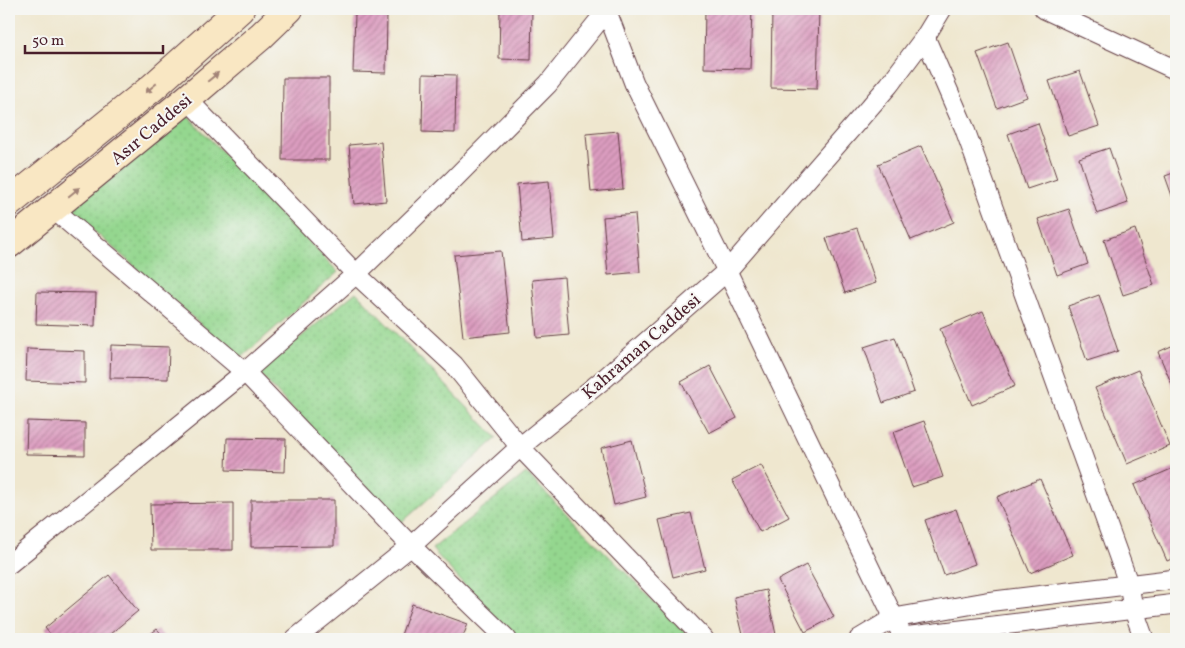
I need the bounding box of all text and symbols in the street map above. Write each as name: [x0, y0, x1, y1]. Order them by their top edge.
scale bar: [25, 22, 162, 54]
text: 50 m: [32, 31, 64, 52]
one-way arrow: [207, 72, 219, 83]
one-way arrow: [145, 83, 158, 94]
street label: Asır Caddesi: [106, 89, 198, 172]
one-way arrow: [68, 186, 80, 198]
street label: Kahraman Caddesi: [577, 288, 707, 406]

